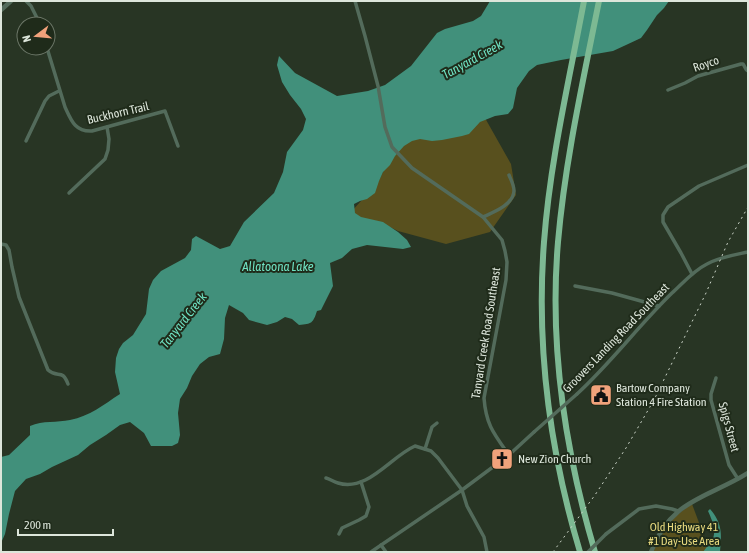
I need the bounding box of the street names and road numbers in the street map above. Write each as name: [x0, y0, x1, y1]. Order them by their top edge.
street label: Royco: [691, 53, 721, 75]
street label: Buckhorn Trail: [86, 99, 151, 127]
street label: Tanyard Creek Road Southeast: [469, 266, 503, 400]
street label: Groovers Landing Road Southeast: [560, 280, 672, 396]
street label: Spigs Street: [716, 401, 742, 454]

